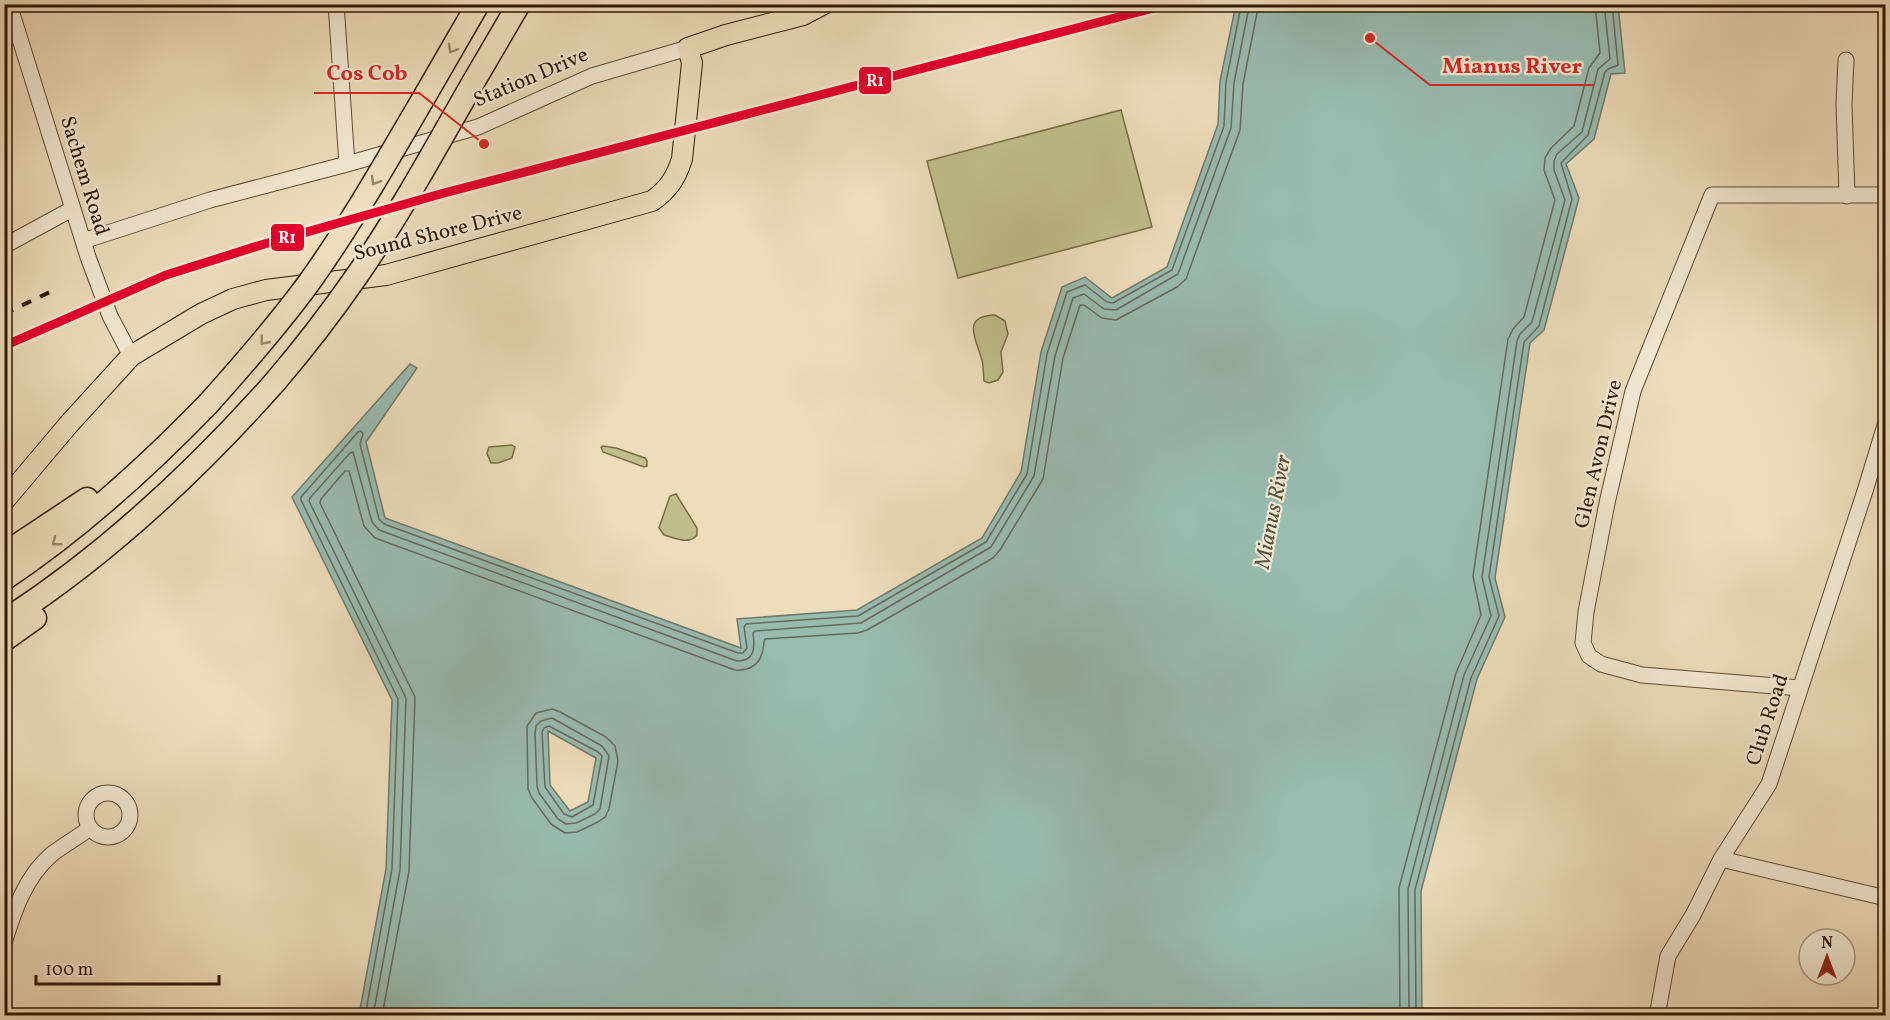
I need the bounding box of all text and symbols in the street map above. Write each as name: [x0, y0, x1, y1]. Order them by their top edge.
street label: Station Drive: [469, 41, 593, 115]
one-way arrow: [448, 43, 459, 53]
callout: Mianus River: [1430, 45, 1594, 85]
text: Mianus River: [1442, 52, 1583, 83]
callout: Cos Cob: [314, 53, 419, 93]
text: Cos Cob: [326, 59, 408, 90]
line badge: R1: [858, 66, 892, 95]
text: R1: [866, 71, 884, 93]
street label: Sachem Road: [52, 113, 116, 239]
one-way arrow: [371, 175, 383, 185]
street label: Sound Shore Drive: [351, 199, 525, 269]
line badge: R1: [270, 223, 305, 252]
text: R1: [278, 228, 296, 250]
one-way arrow: [260, 334, 271, 345]
street label: Glen Avon Drive: [1568, 377, 1630, 531]
water label: Mianus River: [1248, 452, 1300, 573]
one-way arrow: [52, 534, 63, 545]
street label: Club Road: [1740, 670, 1796, 770]
north arrow: [1797, 927, 1857, 987]
text: N: [1821, 933, 1833, 955]
scale bar: [36, 948, 219, 986]
text: 100 m: [45, 958, 94, 983]

